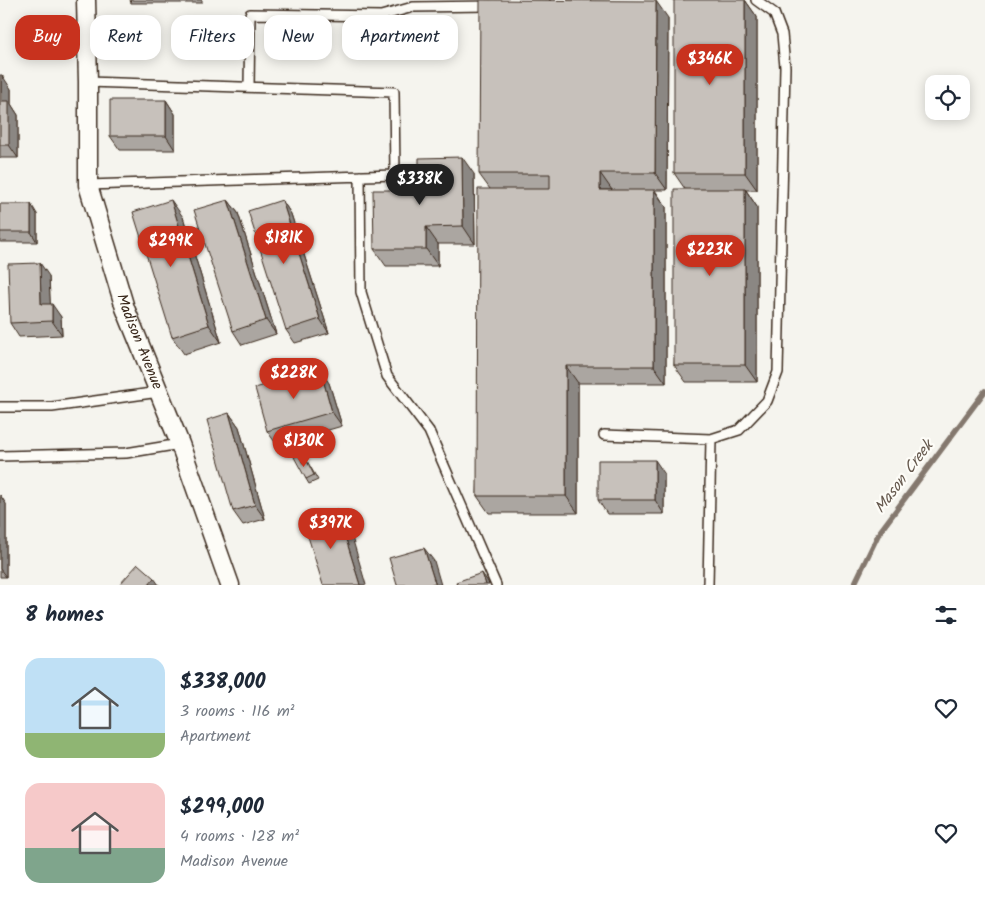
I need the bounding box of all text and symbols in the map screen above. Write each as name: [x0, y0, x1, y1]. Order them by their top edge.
chip: Buy: [15, 15, 80, 60]
chip: Rent: [90, 15, 161, 60]
chip: Filters: [171, 15, 254, 60]
chip: New: [264, 15, 332, 60]
chip: Apartment: [342, 15, 458, 60]
pin: $346K: [675, 44, 745, 86]
text: $346K: [687, 47, 733, 72]
map controls: [925, 75, 970, 120]
button: locate: [925, 75, 970, 120]
pin: $338K: [385, 164, 455, 206]
text: $338K: [397, 167, 443, 192]
pin: $181K: [249, 222, 319, 265]
pin: $299K: [136, 226, 206, 268]
text: $181K: [265, 226, 303, 251]
text: $299K: [149, 229, 193, 254]
pin: $223K: [675, 234, 745, 277]
text: $223K: [687, 238, 733, 263]
street label: Madison Avenue: [109, 291, 169, 394]
pin: $228K: [259, 358, 329, 400]
text: $228K: [270, 361, 318, 386]
pin: $130K: [269, 426, 339, 468]
text: $130K: [284, 429, 324, 454]
water label: Mason Creek: [868, 433, 941, 519]
pin: $397K: [296, 508, 366, 550]
text: $397K: [309, 511, 353, 536]
text: 8 homes: [25, 599, 104, 632]
icon: filters: [932, 601, 960, 629]
text: $338,000: [180, 666, 266, 699]
icon: home: [65, 678, 125, 738]
icon: heart: [932, 694, 960, 722]
text: 3 rooms · 116 m²: [180, 699, 295, 724]
text: Apartment: [180, 724, 251, 749]
text: $299,000: [180, 791, 264, 824]
icon: home: [65, 803, 125, 863]
icon: heart: [932, 819, 960, 847]
text: 4 rooms · 128 m²: [180, 824, 299, 849]
text: Madison Avenue: [180, 849, 288, 874]

